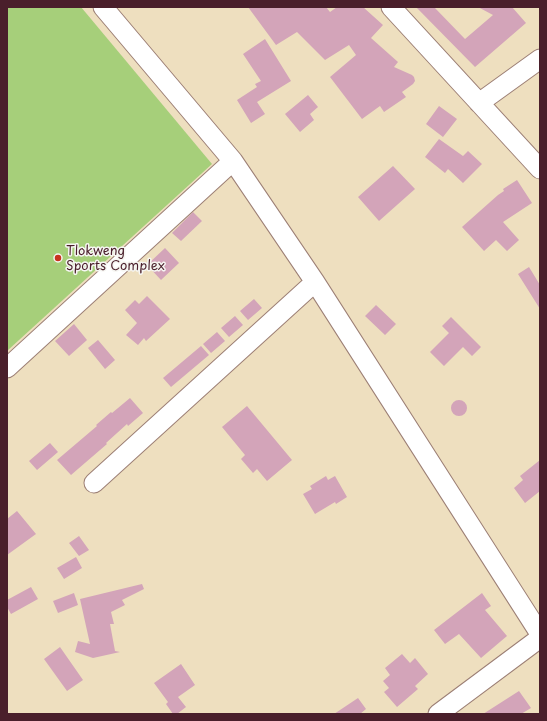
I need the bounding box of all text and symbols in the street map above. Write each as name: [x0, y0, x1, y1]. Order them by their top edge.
place label: Tlokweng Sports Complex: [66, 243, 165, 274]
marker: Tlokweng Sports Complex: [53, 253, 63, 263]

